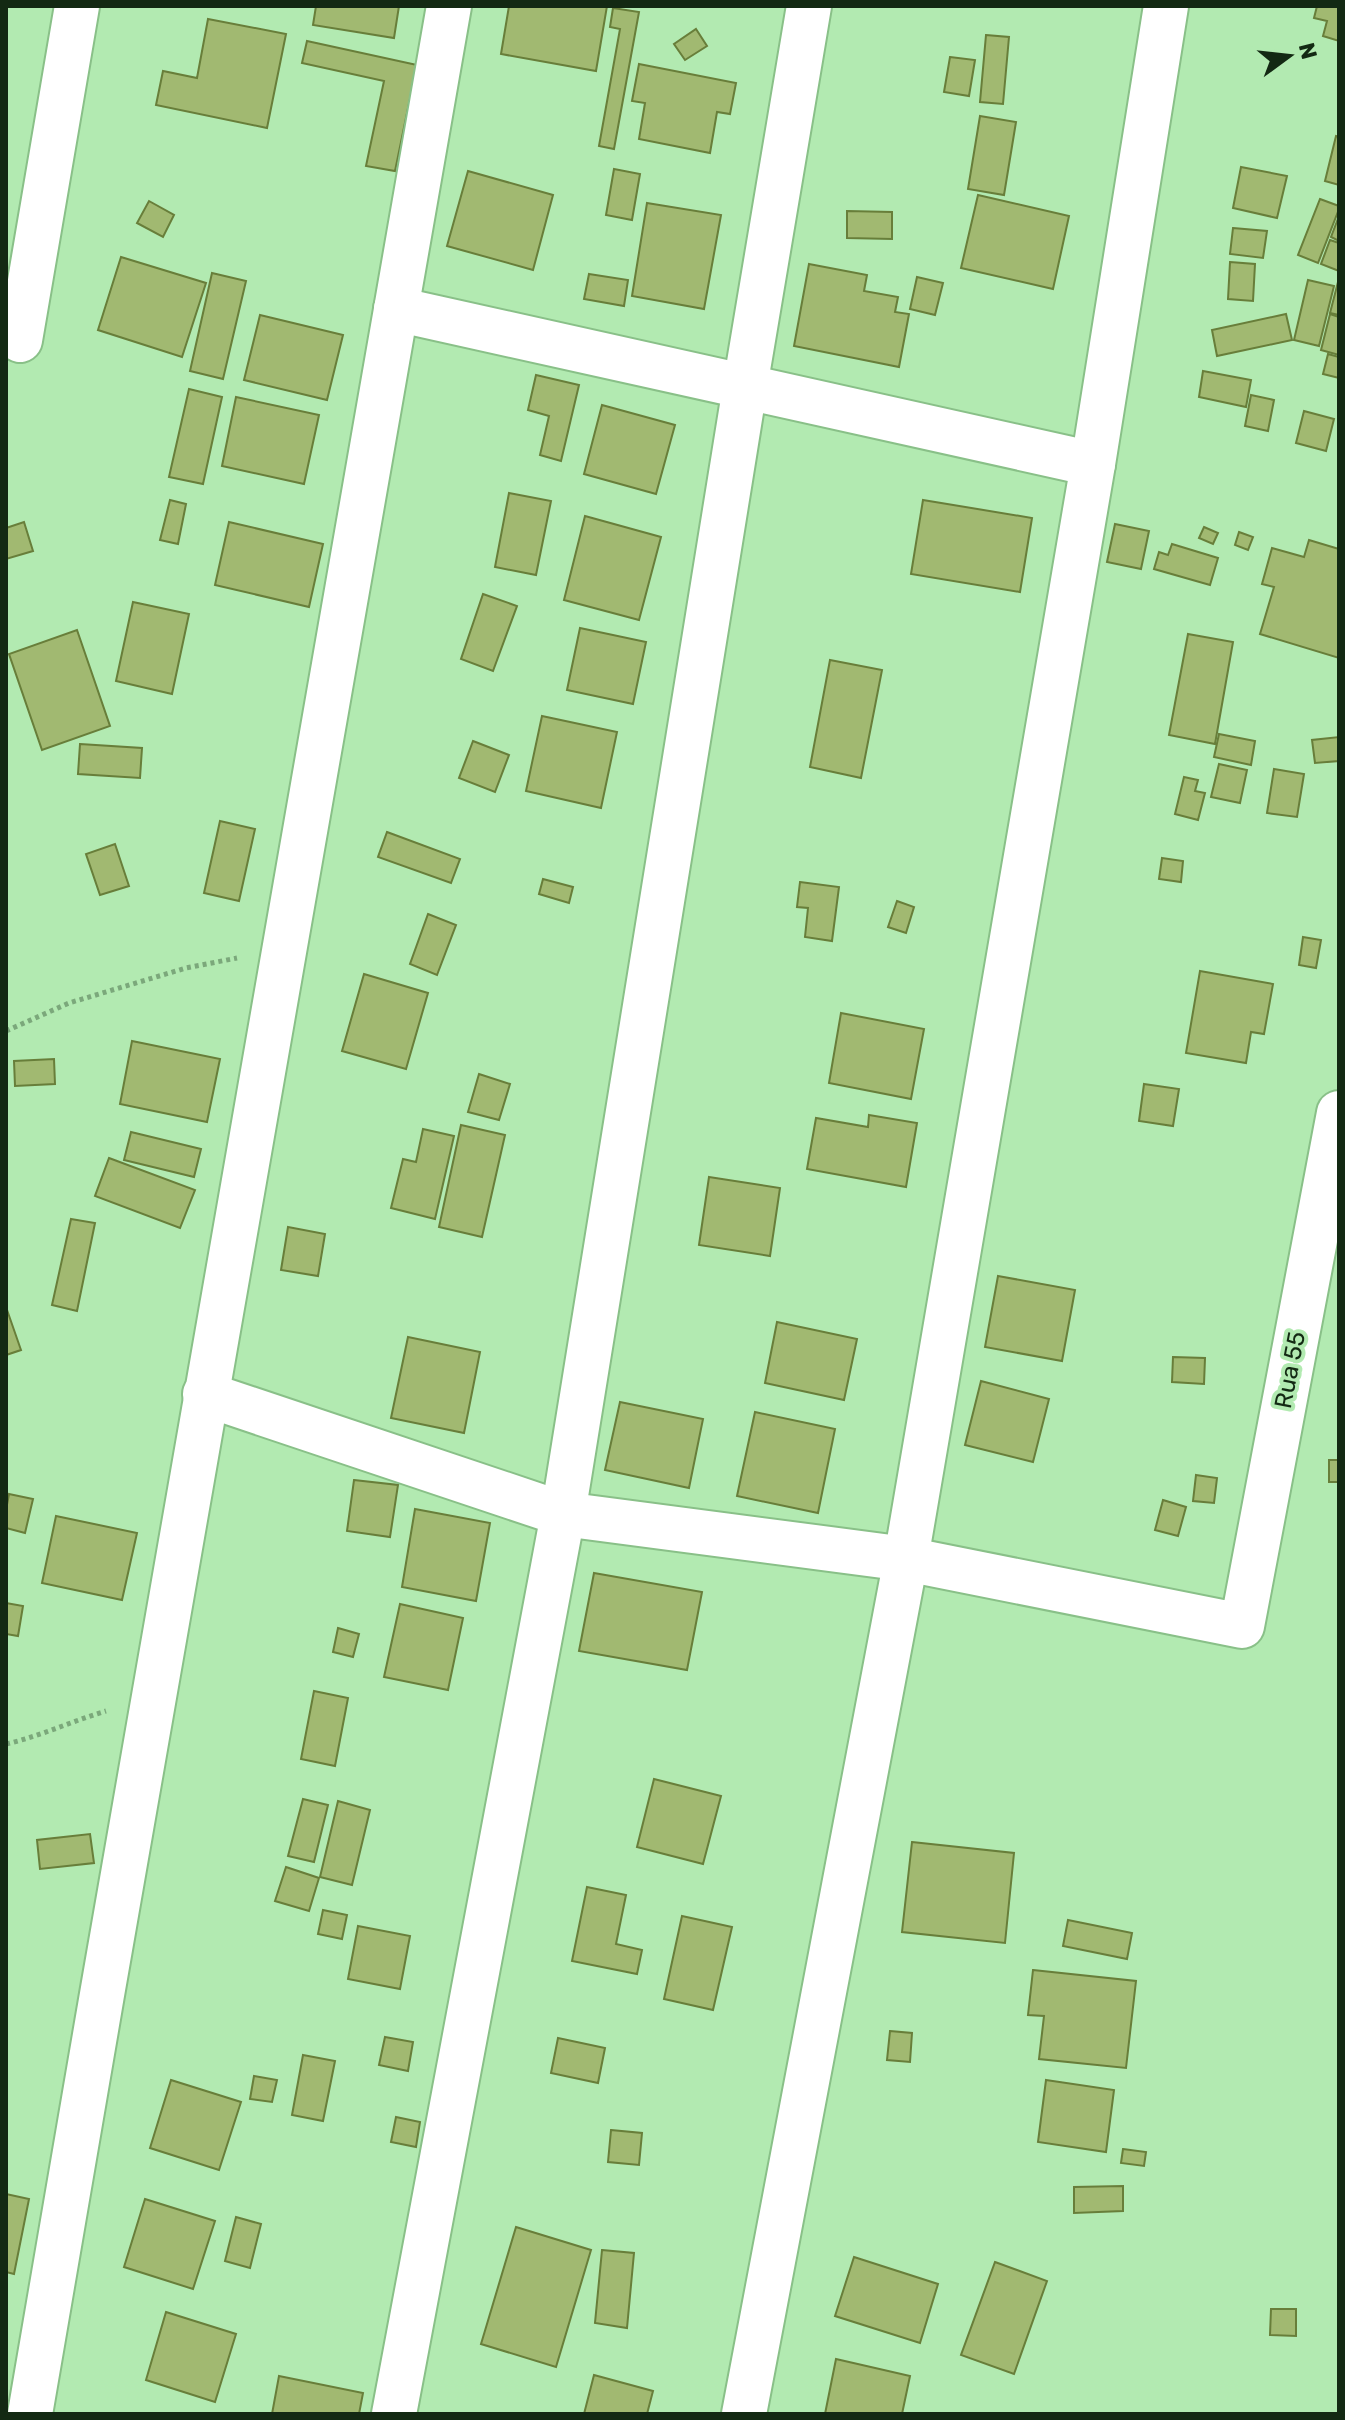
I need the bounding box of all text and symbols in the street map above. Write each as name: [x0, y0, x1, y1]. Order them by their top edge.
north arrow: [1249, 16, 1329, 96]
text: N: [1293, 40, 1323, 62]
street label: Rua 55: [1269, 1329, 1311, 1411]

